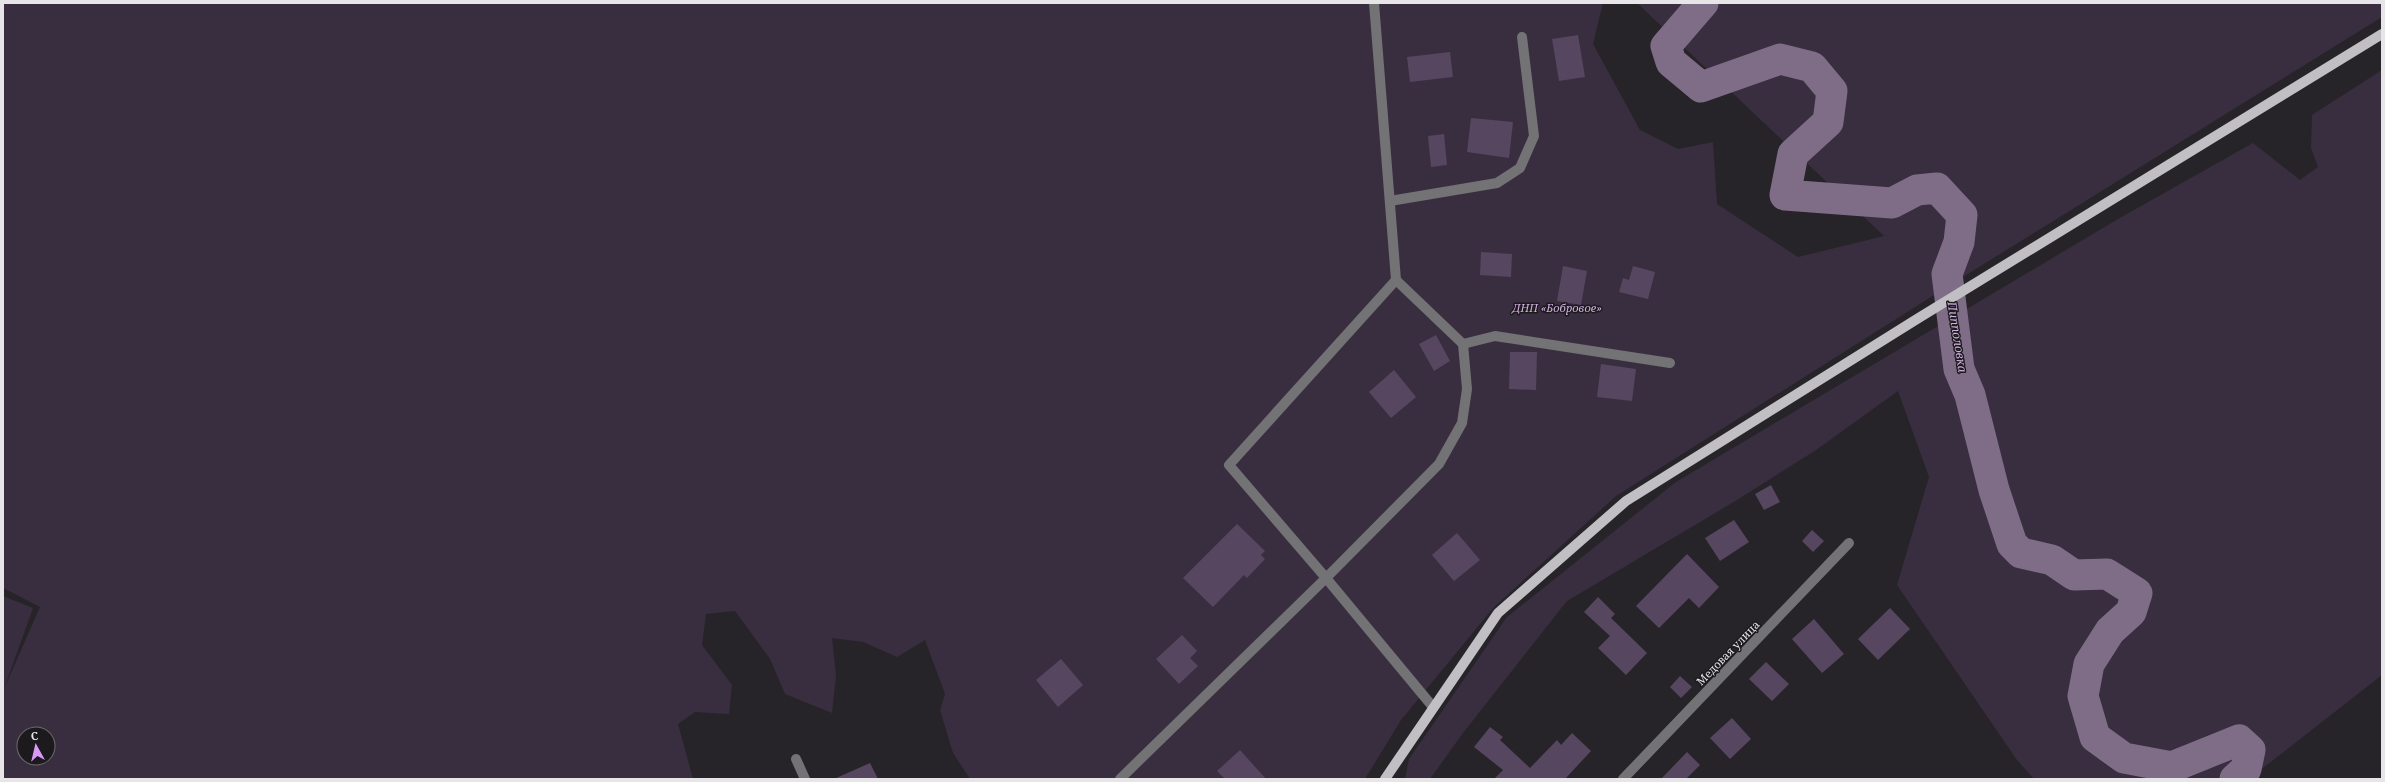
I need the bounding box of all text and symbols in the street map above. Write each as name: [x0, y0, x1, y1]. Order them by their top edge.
water label: Пипполовка: [1943, 299, 1972, 374]
park label: ДНП «Бобровое»: [1511, 300, 1602, 315]
street label: Медовая улица: [1693, 617, 1763, 688]
north arrow: [16, 726, 56, 766]
text: С: [30, 728, 39, 744]

